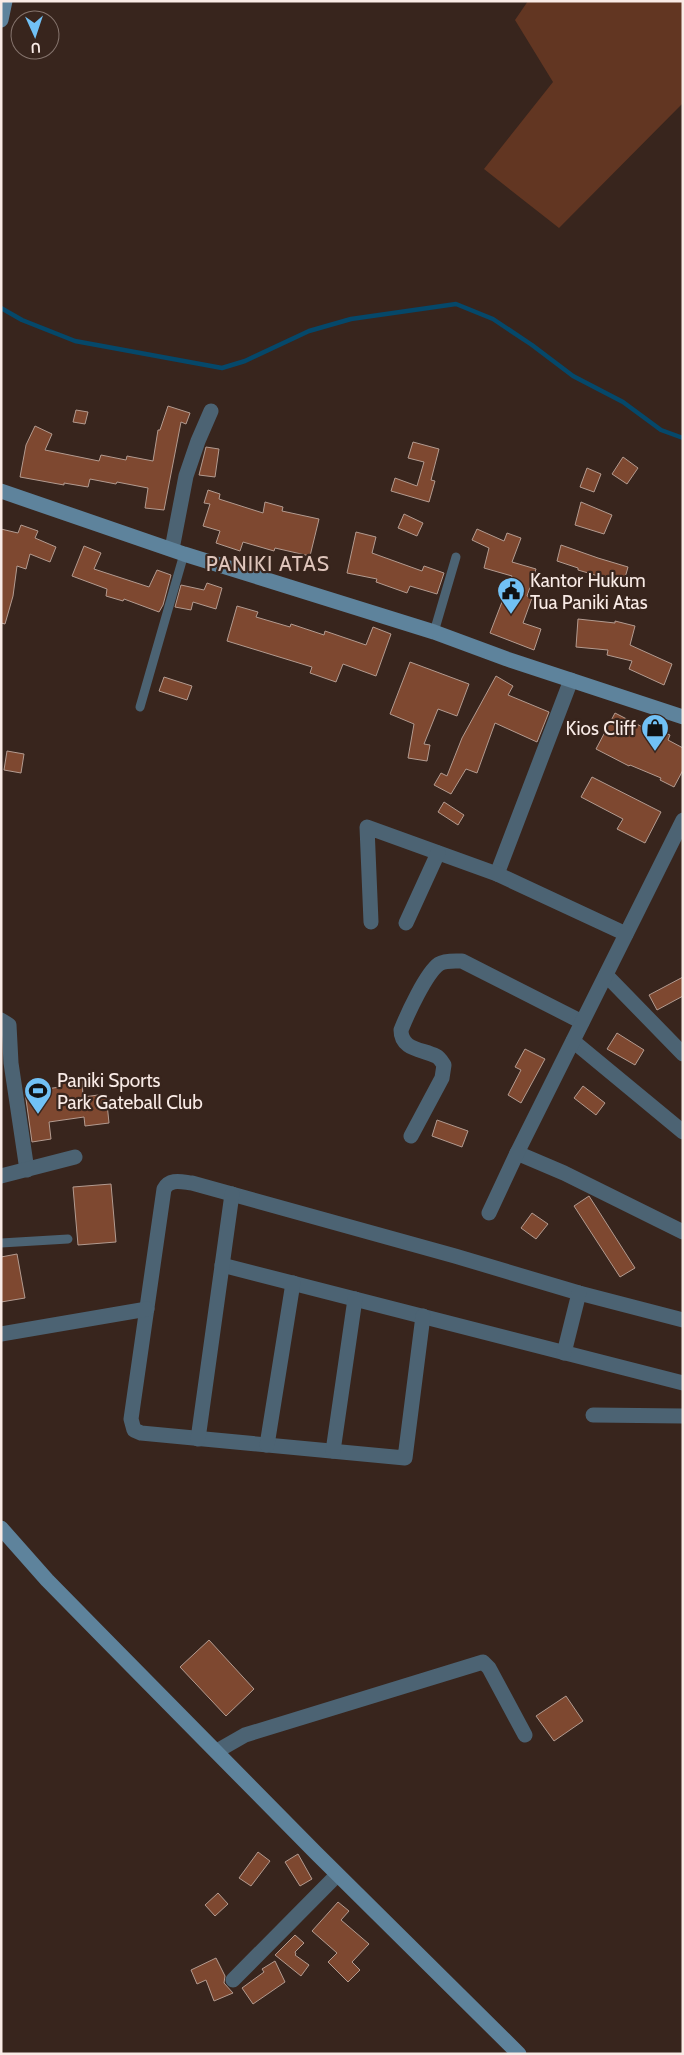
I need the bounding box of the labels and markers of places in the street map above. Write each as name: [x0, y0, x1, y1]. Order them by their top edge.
place label: Kantor Hukum Tua Paniki Atas: [530, 569, 648, 614]
public building icon: Kantor Hukum Tua Paniki Atas: [496, 576, 526, 615]
shop icon: Kios Cliff: [640, 713, 670, 752]
place label: Kios Cliff: [565, 717, 637, 740]
place label: Paniki Sports Park Gateball Club: [57, 1069, 203, 1114]
sports icon: Paniki Sports Park Gateball Club: [23, 1076, 53, 1115]

